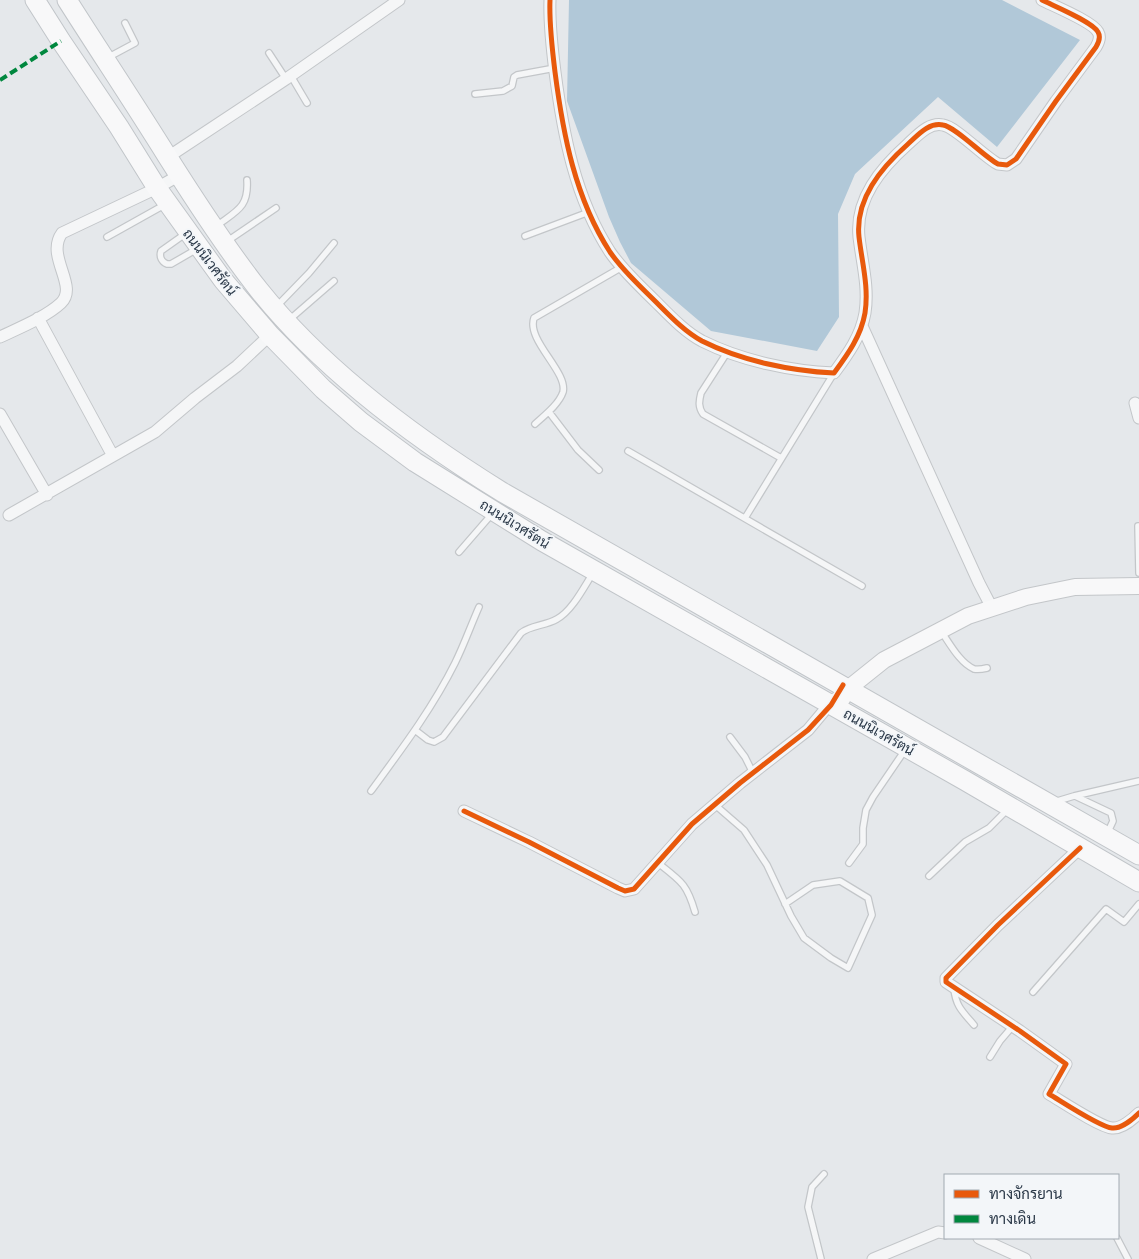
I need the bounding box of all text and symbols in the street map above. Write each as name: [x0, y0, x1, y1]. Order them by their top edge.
street label: ถนนนิเวศรัตน์: [180, 225, 241, 298]
street label: ถนนนิเวศรัตน์: [477, 495, 553, 552]
street label: ถนนนิเวศรัตน์: [841, 704, 918, 759]
legend: [944, 1174, 1119, 1239]
text: ทางจักรยาน: [989, 1185, 1063, 1203]
text: ทางเดิน: [989, 1210, 1036, 1228]

